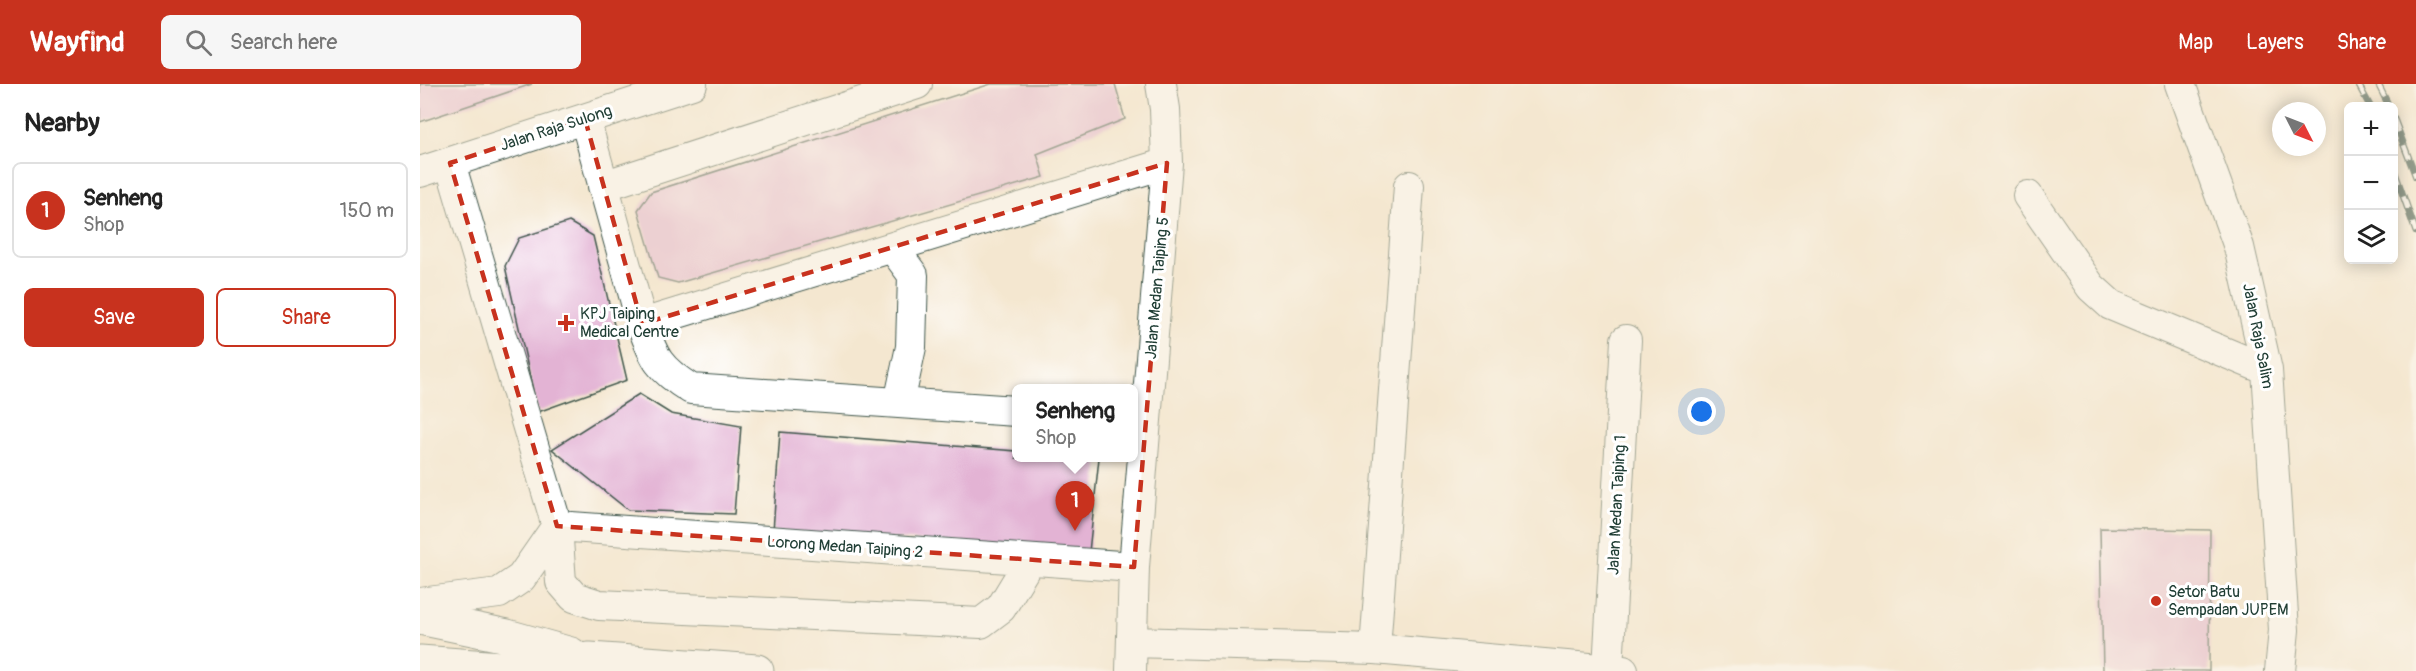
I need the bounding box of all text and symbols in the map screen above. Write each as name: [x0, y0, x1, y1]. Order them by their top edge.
search box: [161, 15, 581, 69]
text: Wayfind: [30, 25, 125, 60]
icon: search: [182, 26, 215, 59]
text: Search here: [230, 28, 337, 56]
text: Map: [2178, 29, 2213, 56]
text: Layers: [2246, 29, 2304, 56]
text: Share: [2337, 29, 2386, 56]
street label: Jalan Raja Sulong: [498, 101, 614, 155]
north arrow: [2272, 102, 2326, 156]
map controls: [2344, 102, 2398, 264]
button: +: [2344, 102, 2398, 156]
text: Nearby: [24, 107, 100, 139]
button: −: [2344, 156, 2398, 210]
text: Senheng: [83, 184, 163, 212]
text: 1: [42, 198, 49, 223]
text: 150 m: [340, 198, 394, 223]
button: layers: [2344, 210, 2398, 264]
text: Shop: [83, 212, 124, 237]
street label: Jalan Medan Taiping 5: [1141, 216, 1173, 360]
street label: Jalan Raja Salim: [2238, 282, 2278, 390]
button: Save: [24, 288, 204, 347]
button: Share: [216, 288, 396, 347]
place label: KPJ Taiping Medical Centre: [580, 304, 679, 342]
marker: KPJ Taiping Medical Centre: [557, 314, 575, 332]
popup: [1012, 384, 1138, 462]
text: Senheng: [1035, 397, 1115, 425]
your location: [1687, 397, 1716, 426]
text: Shop: [1035, 425, 1076, 450]
street label: Jalan Medan Taiping 1: [1603, 434, 1631, 576]
pin: 1: [1056, 482, 1094, 531]
street label: Lorong Medan Taiping 2: [766, 532, 924, 562]
place label: Setor Batu Sempadan JUPEM: [2168, 582, 2289, 620]
marker: Setor Batu Sempadan JUPEM: [2149, 594, 2163, 608]

